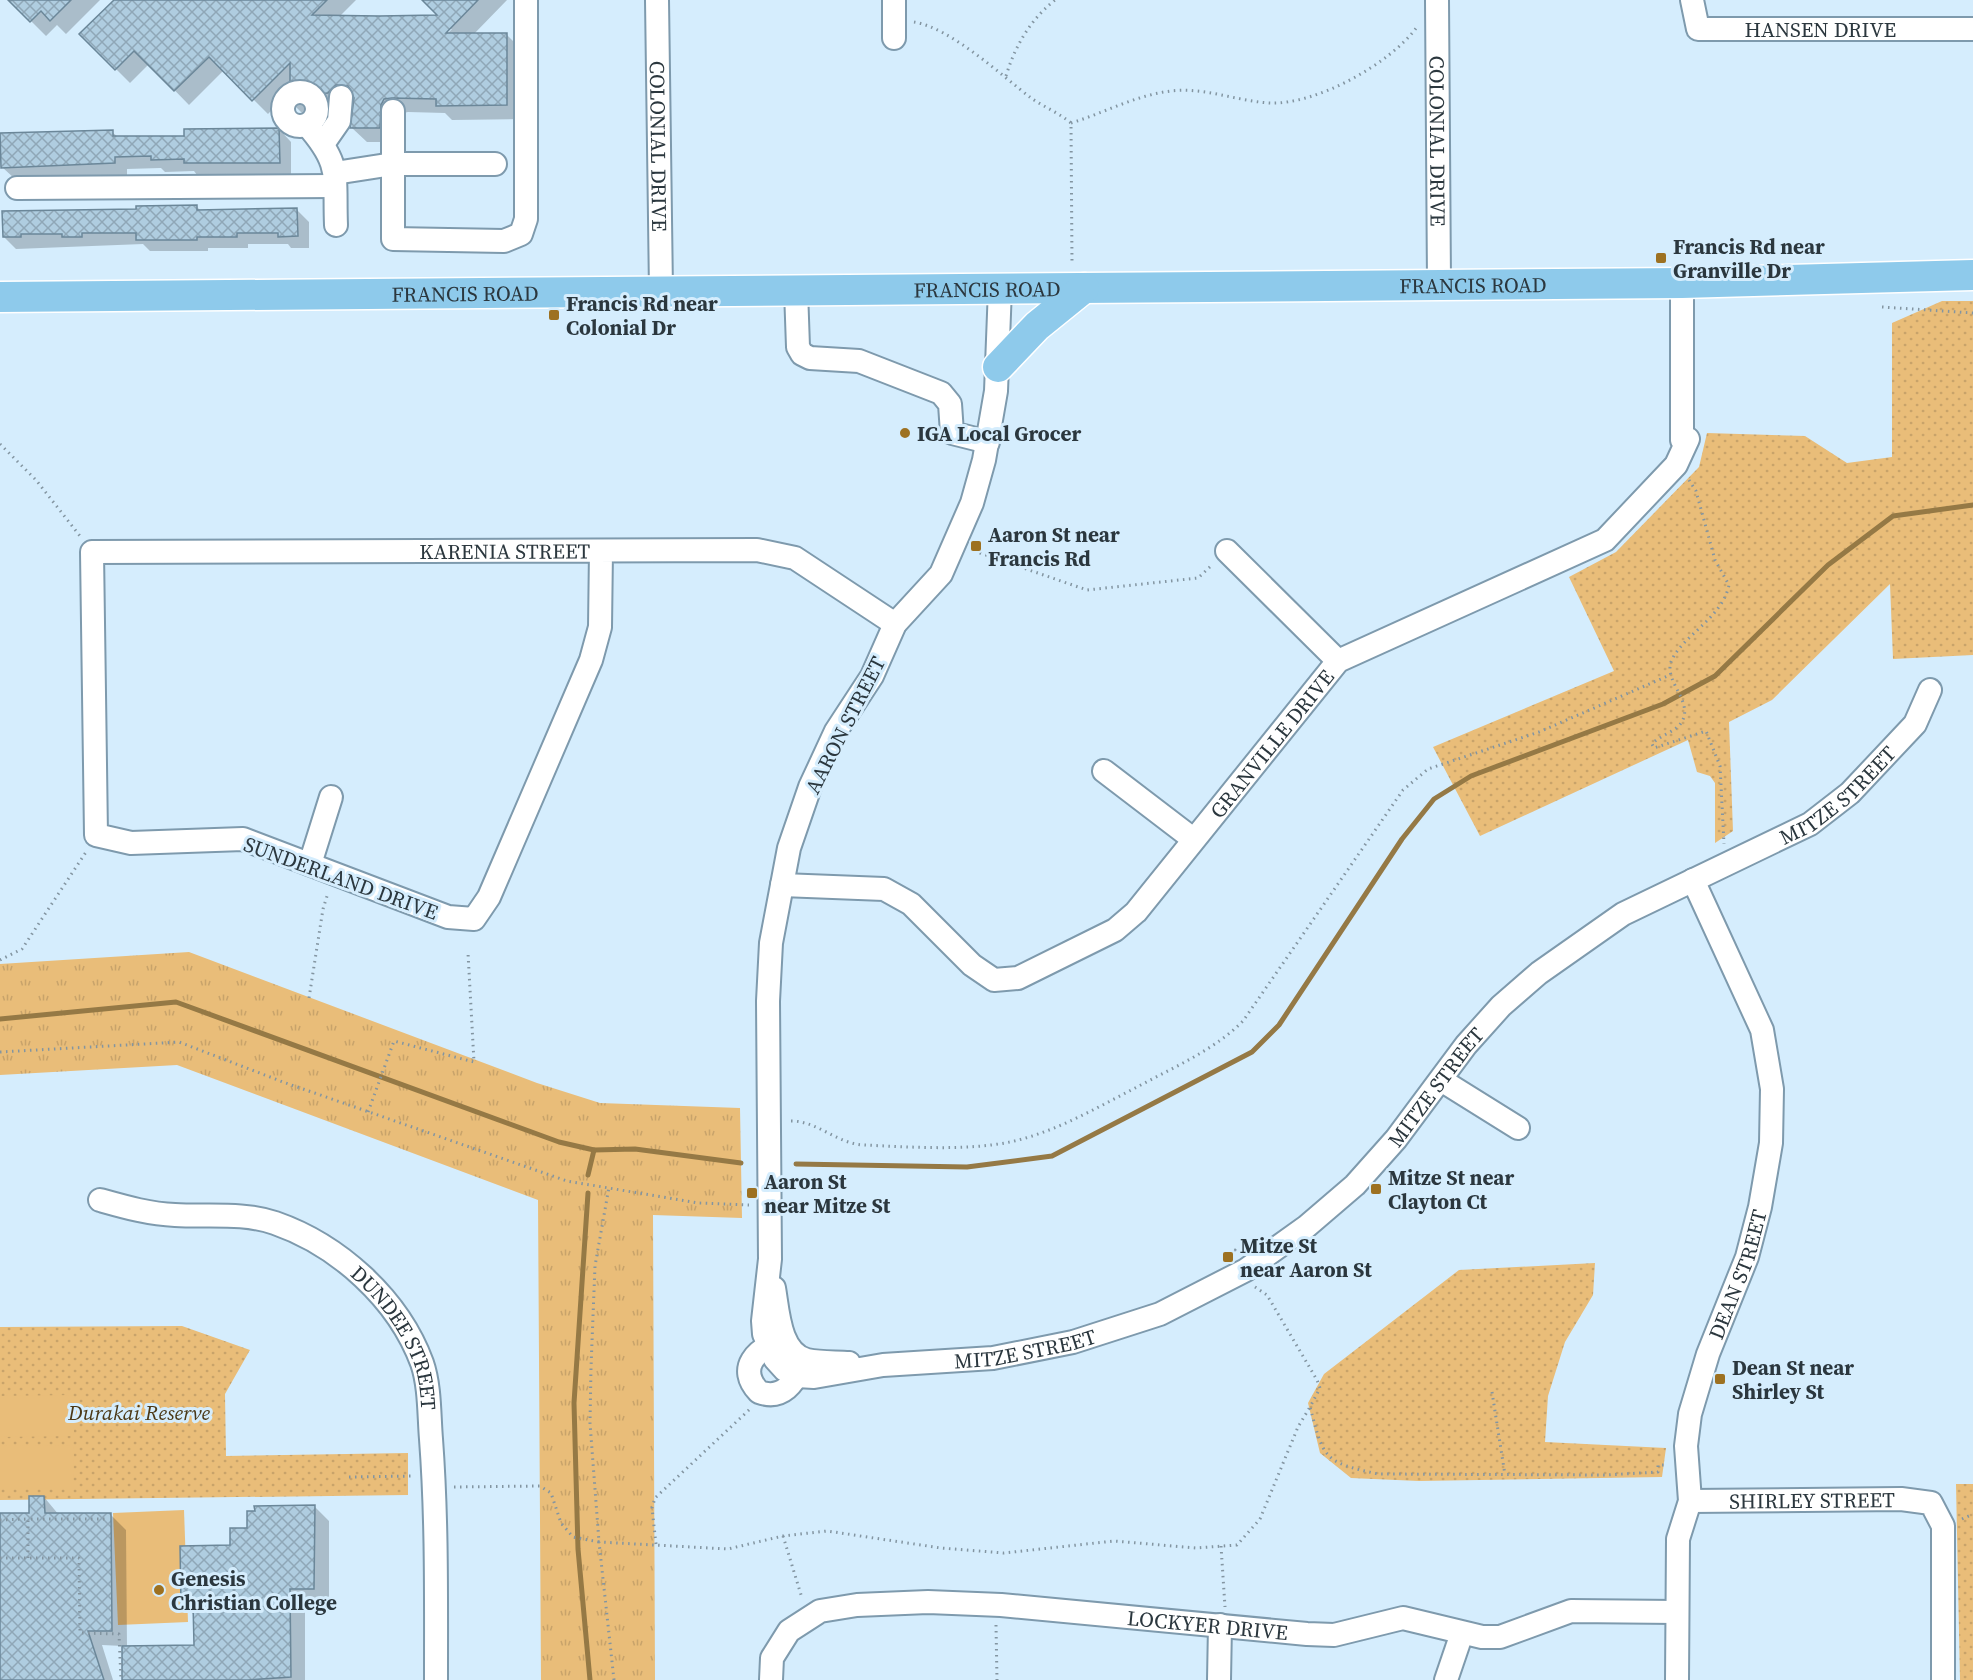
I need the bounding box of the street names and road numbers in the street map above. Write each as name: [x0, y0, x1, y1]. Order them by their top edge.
street label: HANSEN DRIVE: [1745, 15, 1896, 44]
street label: COLONIAL DRIVE: [1423, 55, 1453, 227]
street label: COLONIAL DRIVE: [643, 60, 675, 232]
street label: FRANCIS ROAD: [1399, 270, 1547, 300]
street label: FRANCIS ROAD: [913, 274, 1061, 304]
street label: FRANCIS ROAD: [391, 278, 539, 308]
street label: KARENIA STREET: [419, 536, 591, 566]
street label: AARON STREET: [798, 651, 892, 799]
street label: GRANVILLE DRIVE: [1203, 663, 1340, 824]
street label: MITZE STREET: [1774, 739, 1902, 851]
street label: SUNDERLAND DRIVE: [240, 829, 442, 927]
street label: MITZE STREET: [1380, 1020, 1490, 1153]
street label: DEAN STREET: [1701, 1206, 1773, 1344]
street label: DUNDEE STREET: [345, 1258, 444, 1411]
street label: MITZE STREET: [953, 1321, 1100, 1375]
street label: SHIRLEY STREET: [1729, 1485, 1895, 1515]
street label: LOCKYER DRIVE: [1126, 1603, 1289, 1647]

